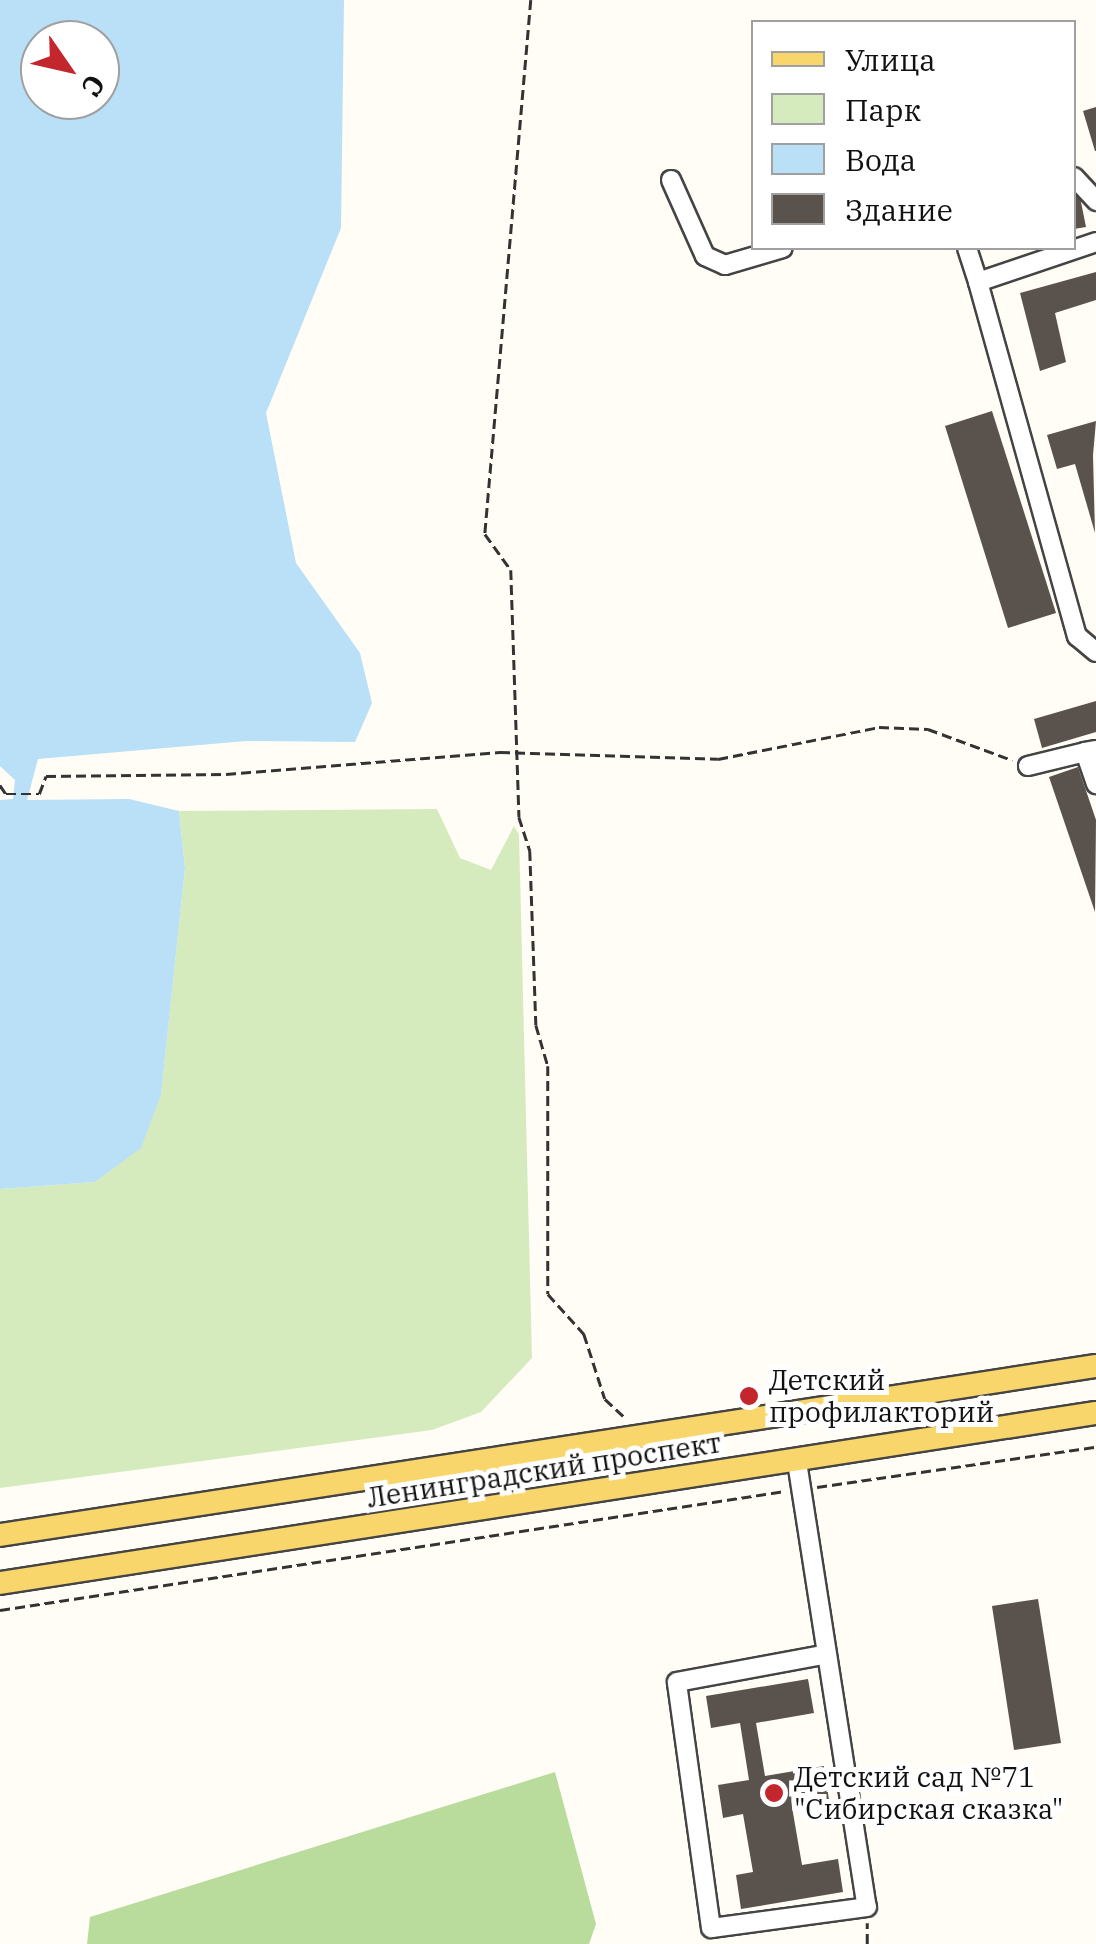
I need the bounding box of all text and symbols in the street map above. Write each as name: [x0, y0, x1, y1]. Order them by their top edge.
north arrow: [20, 20, 120, 120]
legend: [751, 20, 1076, 250]
text: Улица: [845, 40, 936, 79]
text: С: [73, 68, 114, 104]
text: Парк: [845, 90, 921, 129]
text: Вода: [845, 140, 916, 179]
text: Здание: [845, 190, 953, 229]
place label: Детский профилакторий: [769, 1363, 994, 1429]
marker: Детский профилакторий: [738, 1385, 760, 1407]
street label: Ленинградский проспект: [365, 1425, 723, 1515]
place label: Детский сад №71 "Сибирская сказка": [794, 1760, 1063, 1826]
marker: Детский сад №71 "Сибирская сказка": [763, 1782, 785, 1804]

